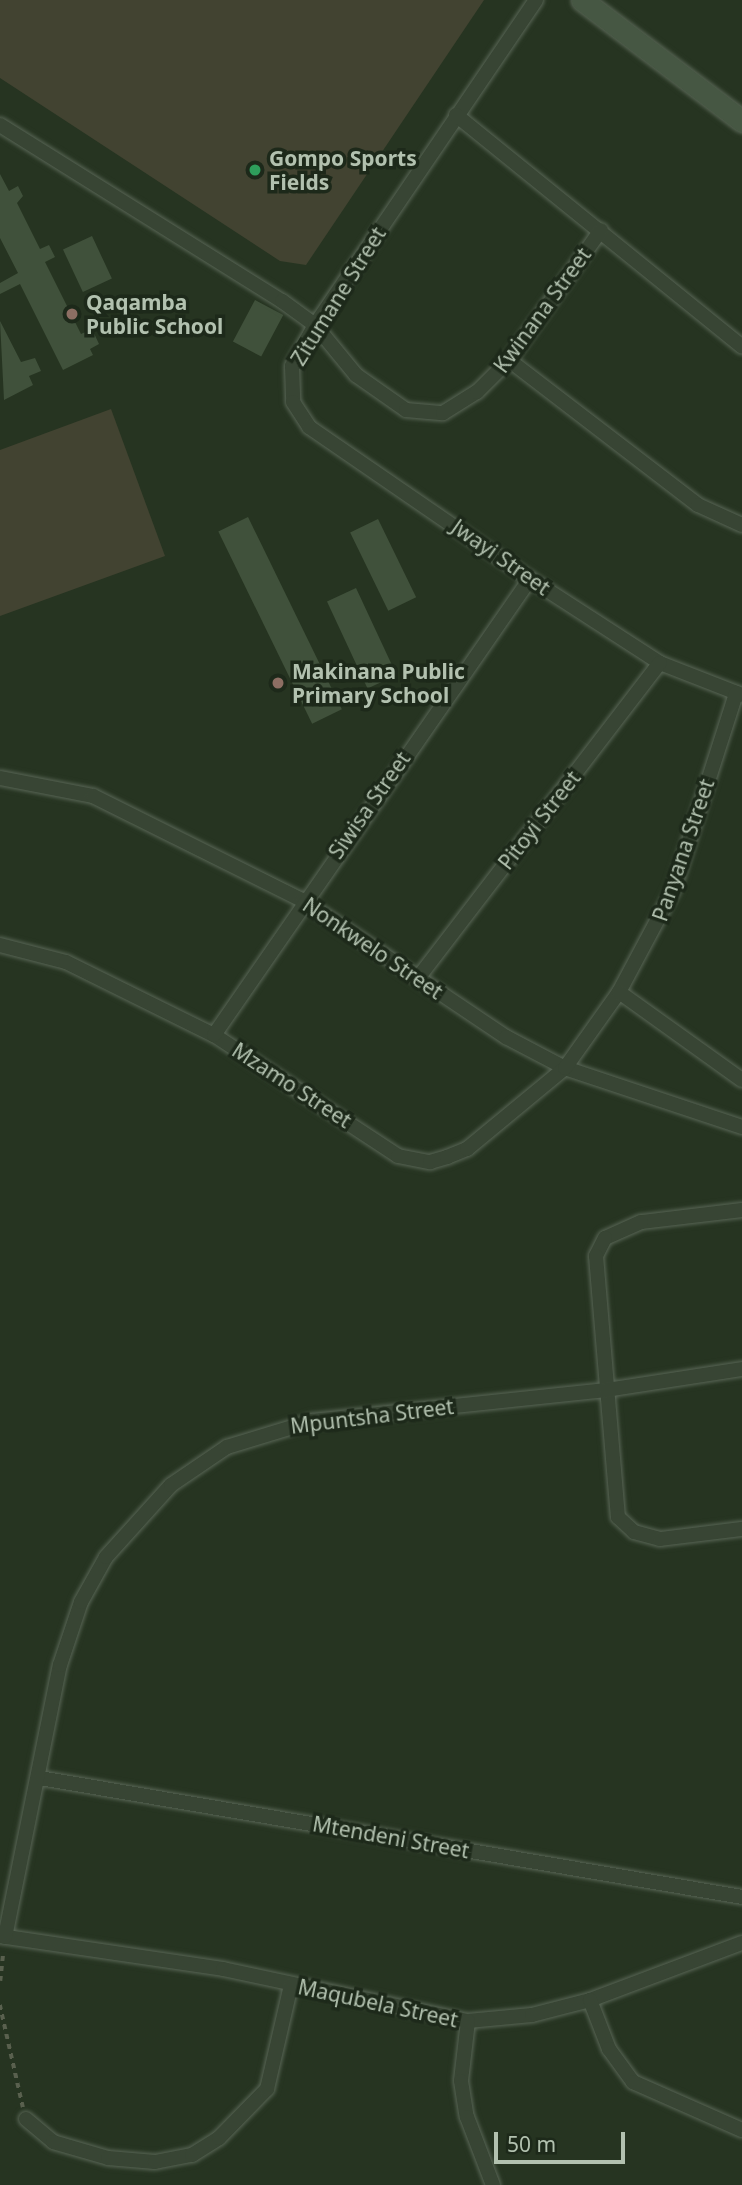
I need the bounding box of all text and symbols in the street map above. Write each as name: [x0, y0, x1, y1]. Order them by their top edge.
place label: Gompo Sports Fields: [269, 145, 417, 195]
marker: Gompo Sports Fields: [247, 162, 263, 178]
street label: Zitumane Street: [285, 222, 391, 370]
street label: Kwinana Street: [488, 243, 596, 377]
place label: Qaqamba Public School: [86, 289, 223, 339]
marker: Qaqamba Public School: [64, 306, 80, 322]
street label: Jwayi Street: [447, 514, 555, 600]
place label: Makinana Public Primary School: [292, 658, 465, 708]
marker: Makinana Public Primary School: [270, 675, 286, 691]
street label: Siwisa Street: [323, 747, 415, 863]
street label: Pitoyi Street: [493, 766, 585, 874]
street label: Panyana Street: [647, 776, 719, 924]
street label: Nonkwelo Street: [298, 892, 448, 1004]
street label: Mzamo Street: [228, 1037, 356, 1133]
street label: Mpuntsha Street: [289, 1393, 455, 1439]
street label: Mtendeni Street: [311, 1811, 471, 1863]
street label: Maqubela Street: [296, 1974, 460, 2032]
scale bar: [497, 2118, 628, 2162]
text: 50 m: [507, 2130, 556, 2158]

